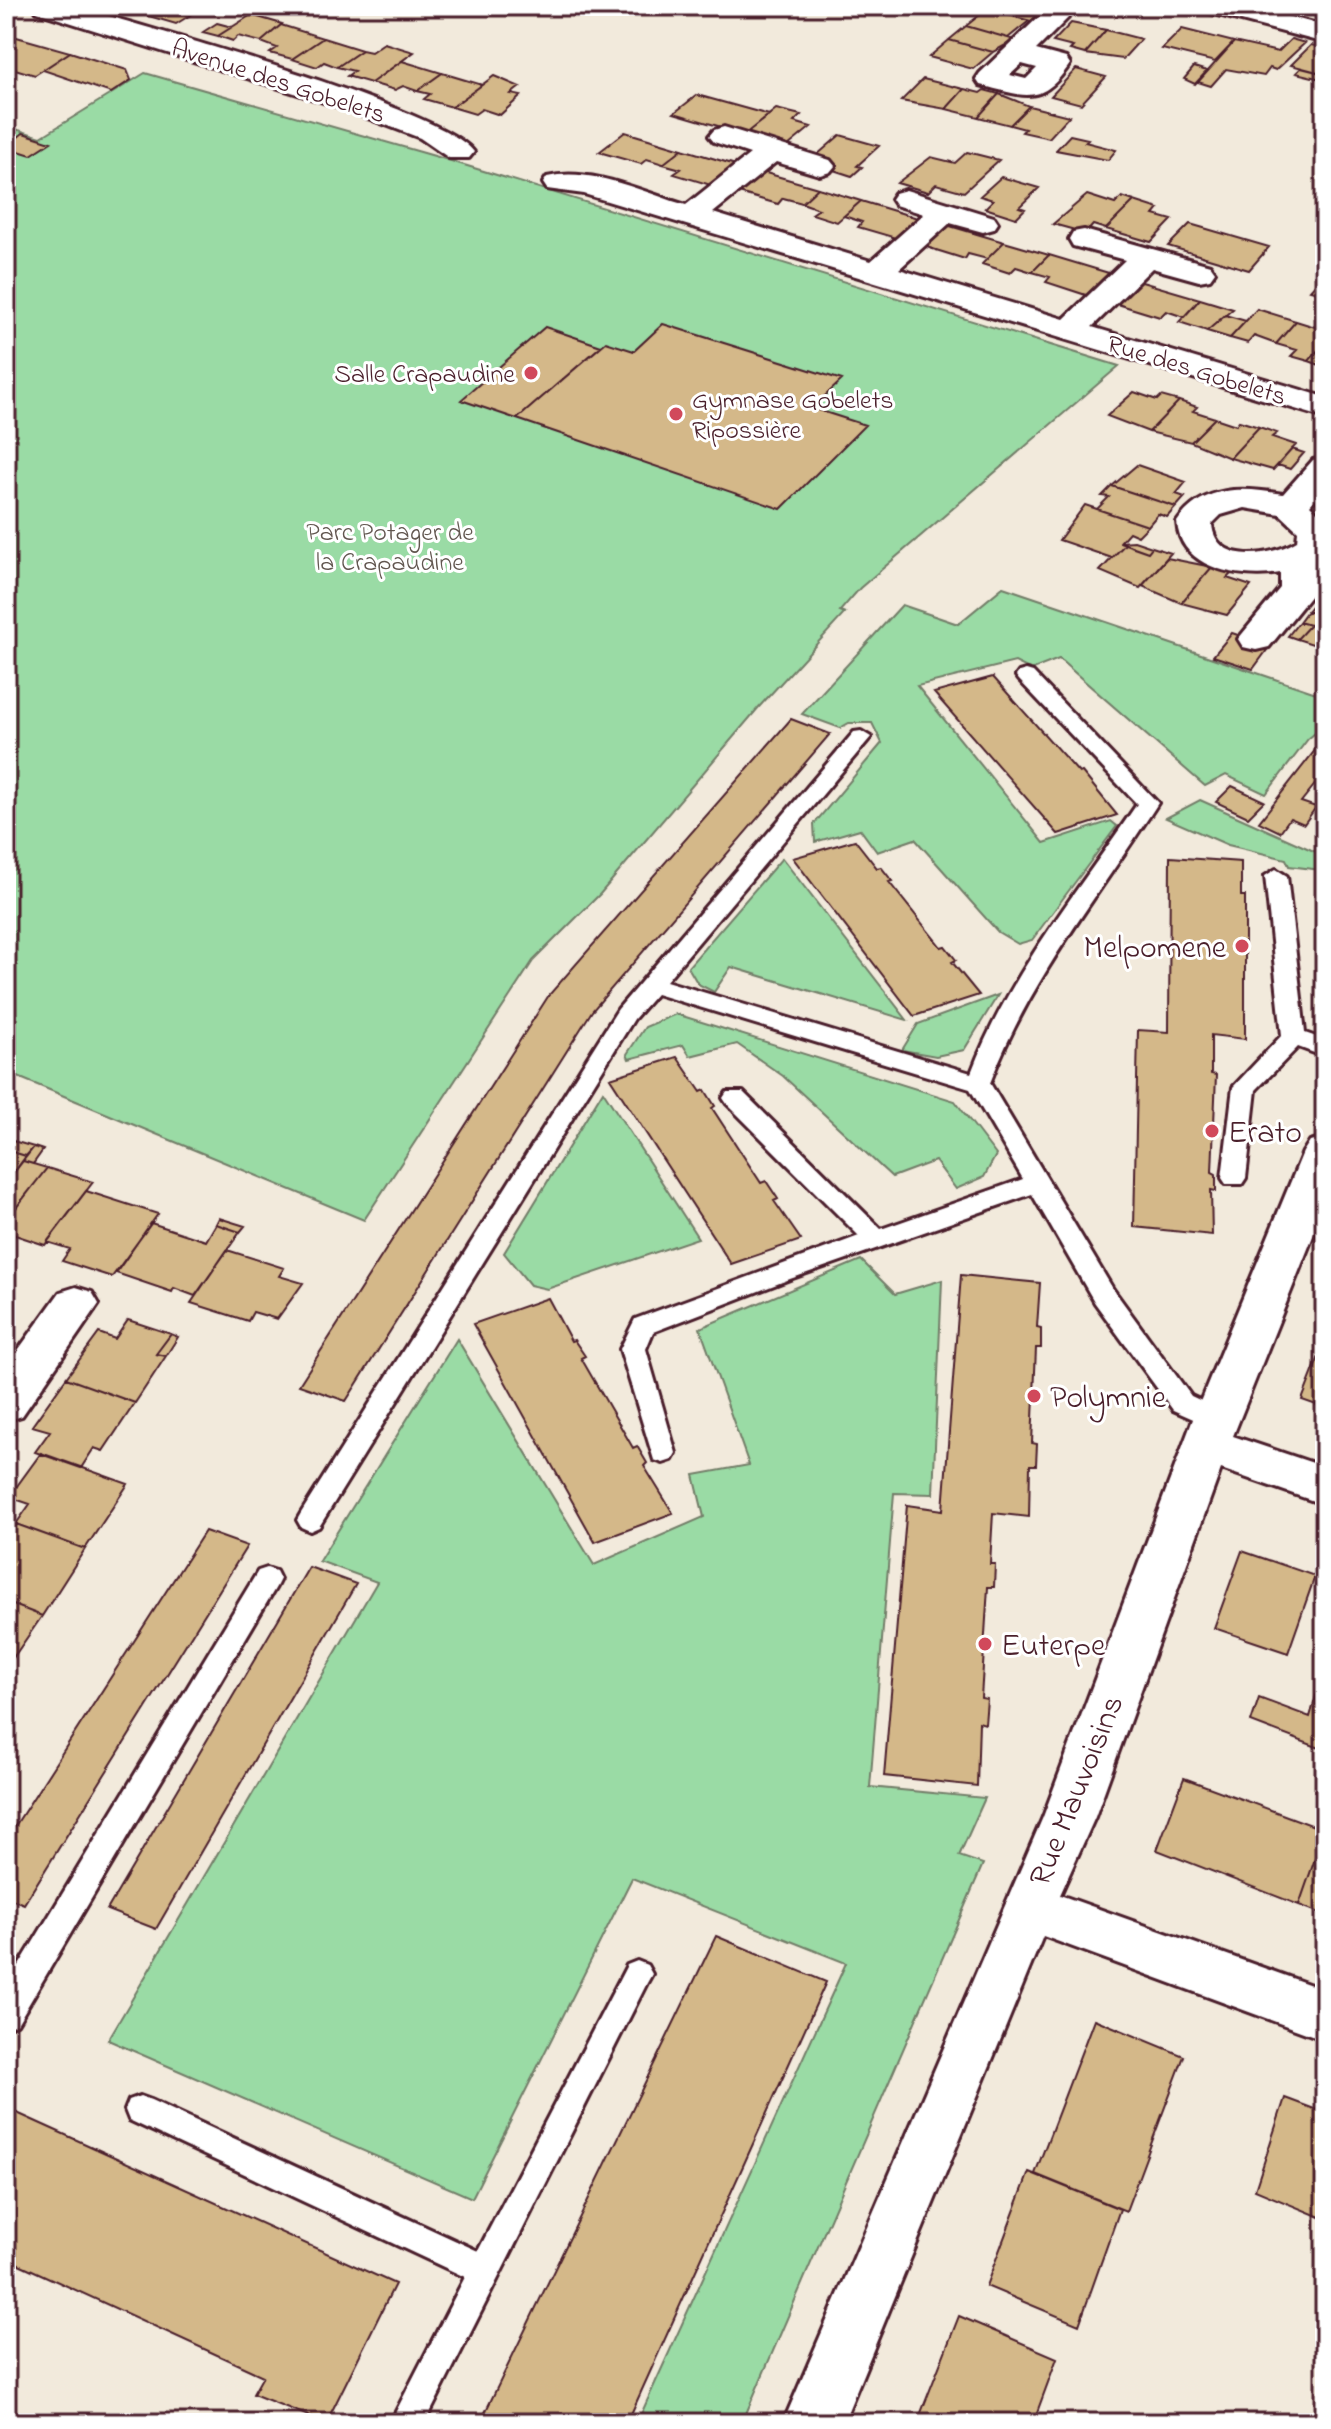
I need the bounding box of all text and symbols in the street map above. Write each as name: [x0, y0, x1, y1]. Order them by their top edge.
street label: Avenue des Gobelets: [166, 30, 390, 135]
street label: Rue des Gobelets: [1102, 327, 1290, 417]
place label: Salle Crapaudine: [334, 357, 515, 395]
marker: Salle Crapaudine: [522, 364, 540, 382]
place label: Gymnase Gobelets Ripossière: [692, 383, 894, 451]
marker: Gymnase Gobelets Ripossière: [667, 405, 685, 423]
park label: Parc Potager de la Crapaudine: [306, 515, 474, 583]
place label: Melpomene: [1084, 926, 1227, 973]
marker: Melpomene: [1233, 937, 1251, 955]
place label: Erato: [1228, 1111, 1302, 1158]
marker: Erato: [1203, 1122, 1221, 1140]
place label: Polymnie: [1050, 1376, 1167, 1423]
marker: Polymnie: [1025, 1387, 1043, 1405]
place label: Euterpe: [1001, 1624, 1106, 1671]
marker: Euterpe: [976, 1635, 994, 1653]
street label: Rue Mauvoisins: [1019, 1689, 1138, 1894]

